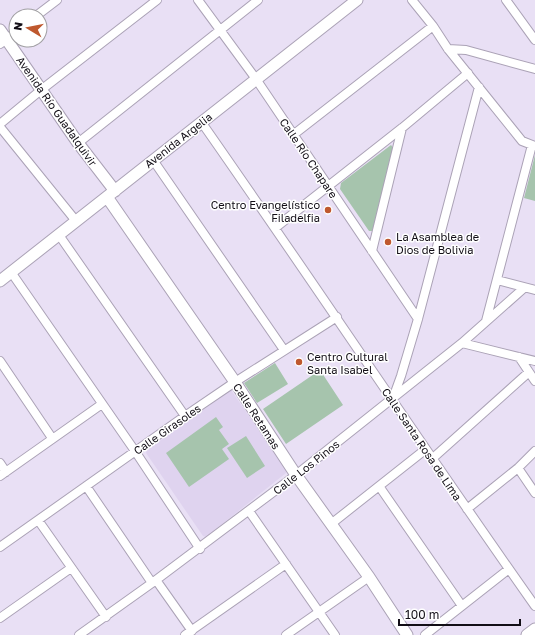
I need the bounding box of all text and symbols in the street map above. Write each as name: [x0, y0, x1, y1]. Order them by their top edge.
north arrow: [8, 8, 48, 48]
text: N: [11, 21, 25, 31]
street label: Avenida Río Guadalquivir: [14, 54, 100, 169]
street label: Avenida Argelia: [142, 110, 214, 170]
street label: Calle Río Chapare: [277, 116, 341, 200]
place label: Centro Evangelístico Filadelfia: [211, 198, 320, 224]
marker: Centro Evangelístico Filadelfia: [323, 205, 333, 215]
place label: La Asamblea de Dios de Bolivia: [396, 230, 479, 256]
marker: La Asamblea de Dios de Bolivia: [383, 237, 393, 247]
place label: Centro Cultural Santa Isabel: [307, 350, 388, 376]
marker: Centro Cultural Santa Isabel: [294, 357, 304, 367]
street label: Calle Retamas: [231, 381, 283, 452]
street label: Calle Santa Rosa de Lima: [379, 385, 465, 503]
street label: Calle Girasoles: [131, 401, 203, 457]
street label: Calle Los Pinos: [270, 437, 342, 497]
scale bar: [399, 601, 520, 627]
text: 100 m: [405, 607, 439, 622]

